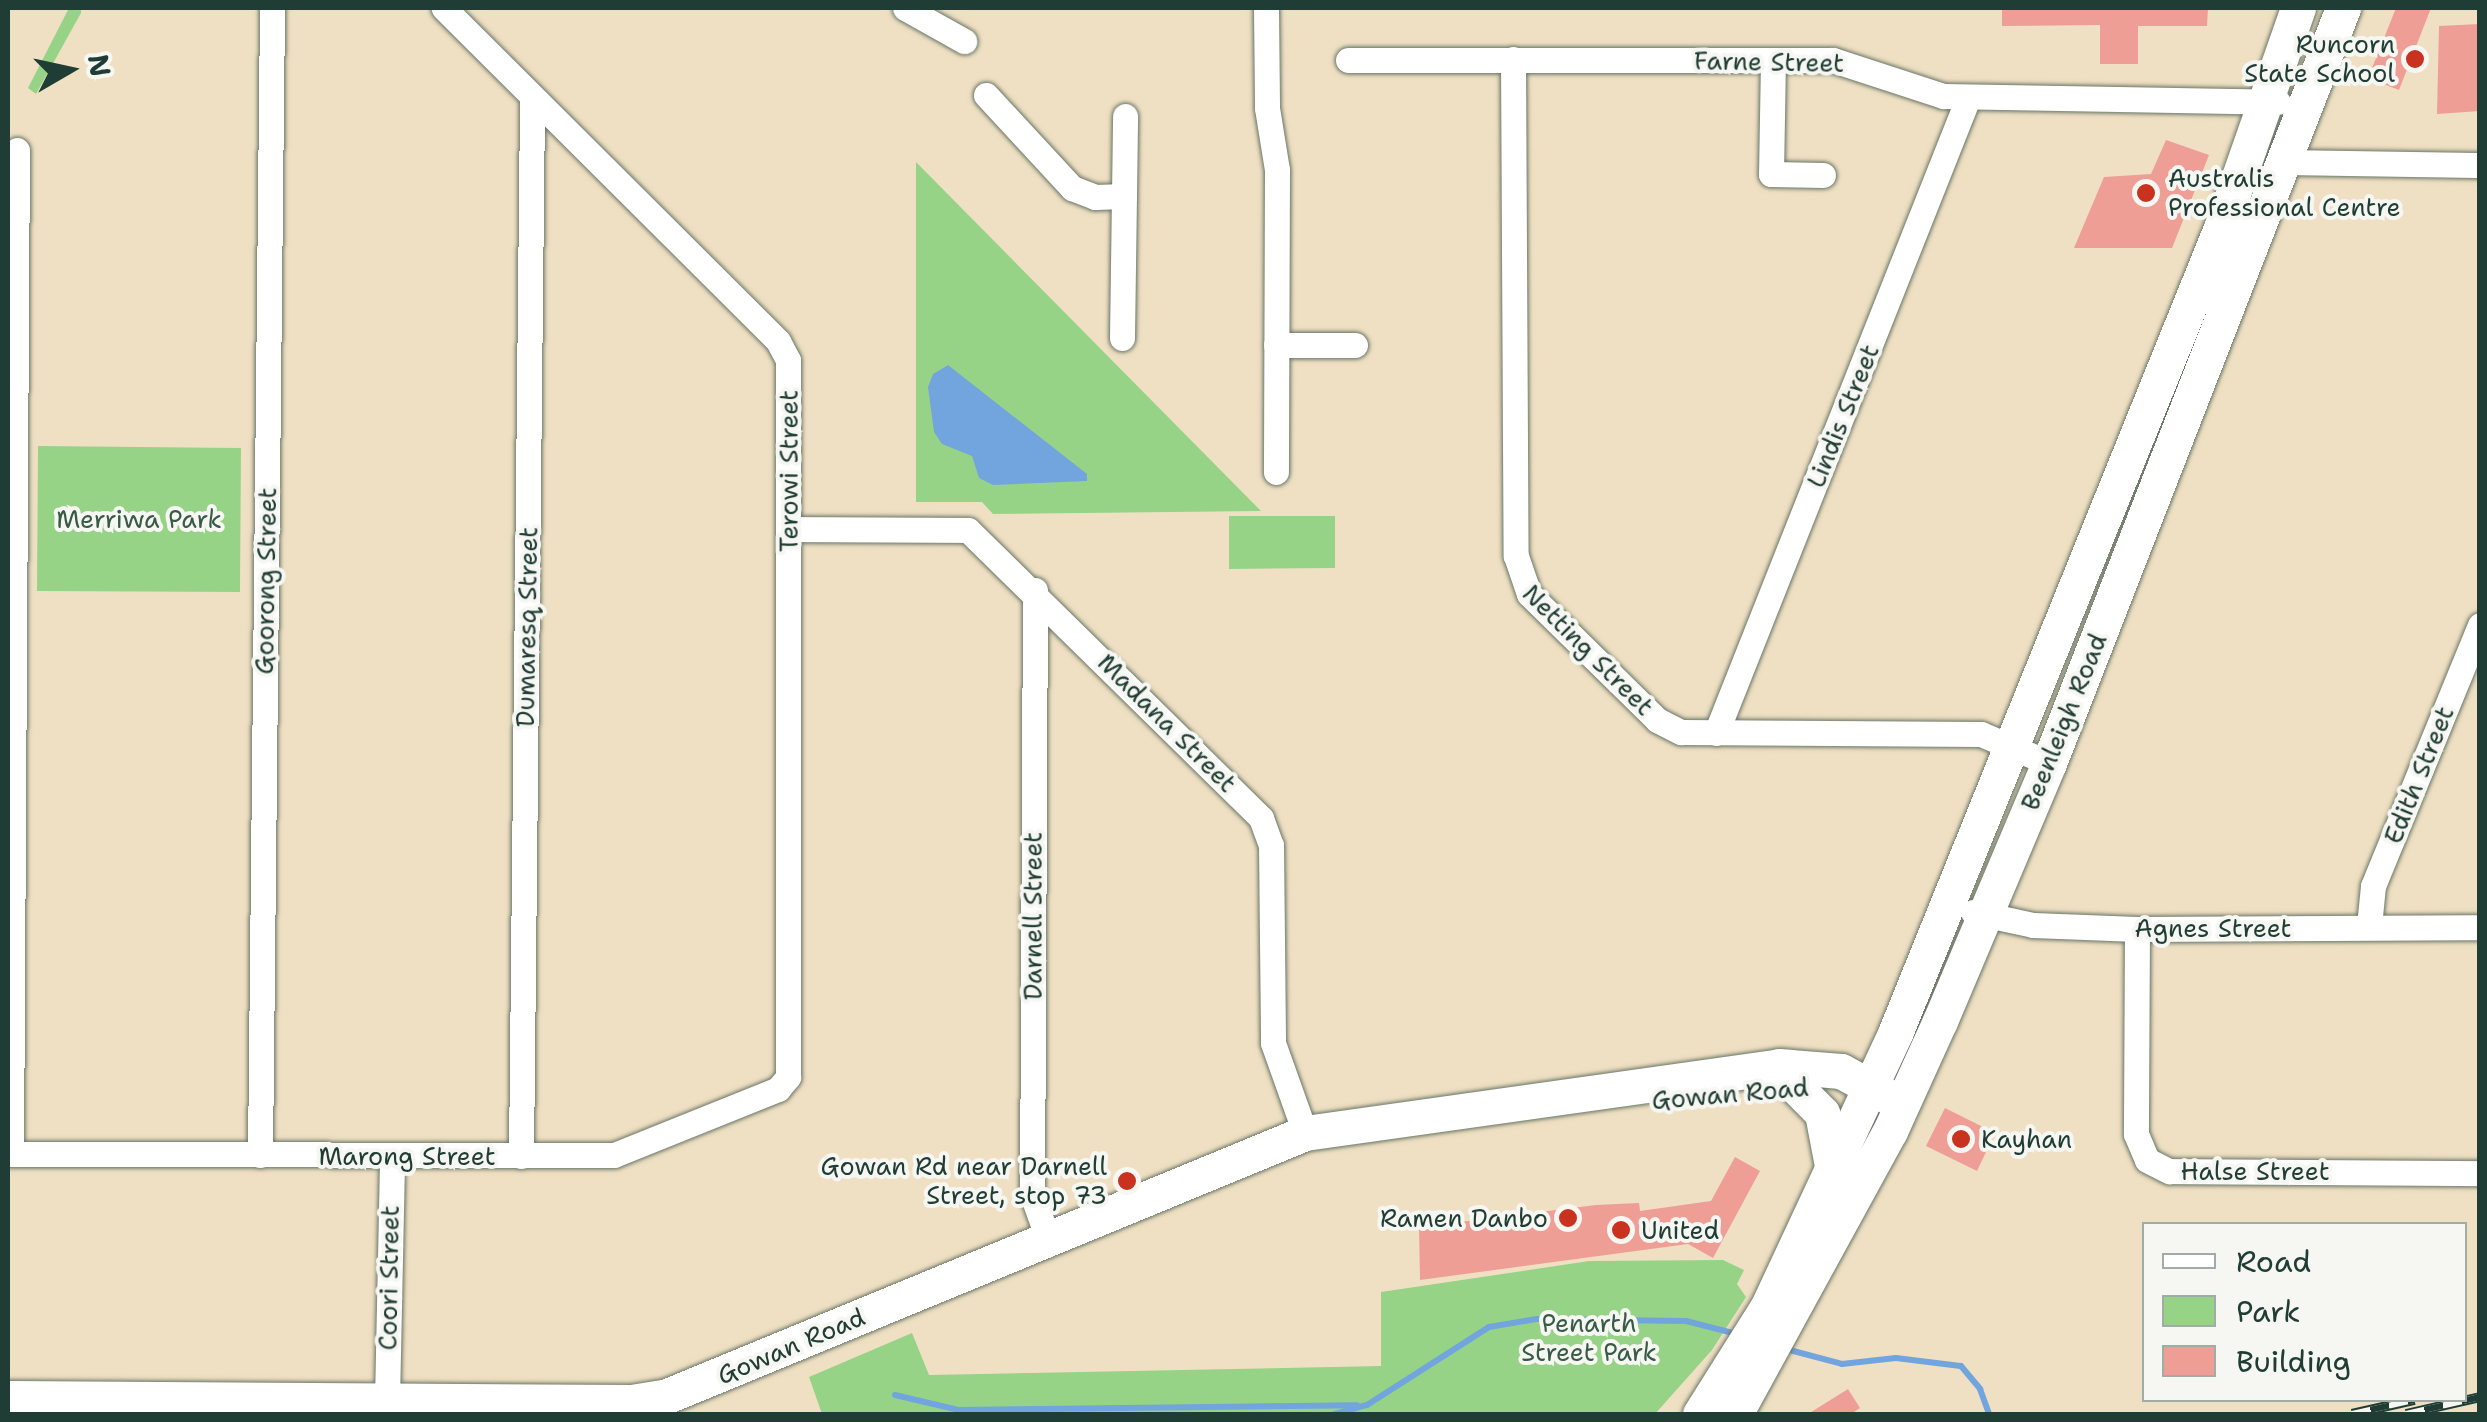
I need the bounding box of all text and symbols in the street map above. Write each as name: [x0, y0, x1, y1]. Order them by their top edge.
north arrow: [20, 20, 120, 120]
place label: Runcorn State School: [2244, 30, 2395, 89]
street label: Farne Street: [1694, 46, 1844, 78]
marker: Runcorn State School: [2404, 48, 2426, 70]
text: N: [79, 51, 120, 79]
place label: Australis Professional Centre: [2168, 164, 2401, 223]
marker: Australis Professional Centre: [2133, 180, 2159, 206]
street label: Lindis Street: [1801, 340, 1885, 492]
street label: Terowi Street: [774, 390, 804, 552]
street label: Goorong Street: [249, 487, 283, 675]
park label: Merriwa Park: [56, 504, 222, 534]
street label: Dumaresq Street: [510, 527, 544, 727]
street label: Netting Street: [1516, 578, 1660, 722]
street label: Beenleigh Road: [2015, 629, 2113, 815]
street label: Madana Street: [1092, 648, 1242, 798]
street label: Edith Street: [2378, 702, 2460, 848]
street label: Darnell Street: [1018, 832, 1048, 1000]
street label: Agnes Street: [2135, 913, 2291, 943]
street label: Gowan Road: [1650, 1072, 1810, 1116]
place label: Kayhan: [1981, 1124, 2072, 1154]
marker: Kayhan: [1950, 1128, 1972, 1150]
street label: Marong Street: [318, 1141, 496, 1171]
place label: Gowan Rd near Darnell Street, stop 73: [821, 1152, 1107, 1211]
street label: Halse Street: [2180, 1156, 2330, 1186]
marker: Gowan Rd near Darnell Street, stop 73: [1116, 1170, 1138, 1192]
place label: Ramen Danbo: [1380, 1203, 1548, 1233]
street label: Coori Street: [373, 1205, 405, 1351]
marker: Ramen Danbo: [1557, 1207, 1579, 1229]
place label: United: [1641, 1215, 1719, 1245]
marker: United: [1610, 1219, 1632, 1241]
legend: [2142, 1222, 2467, 1402]
text: Road: [2236, 1241, 2311, 1282]
text: Park: [2236, 1291, 2300, 1332]
street label: Gowan Road: [713, 1301, 869, 1391]
park label: Penarth Street Park: [1521, 1309, 1657, 1368]
text: Building: [2236, 1341, 2351, 1382]

